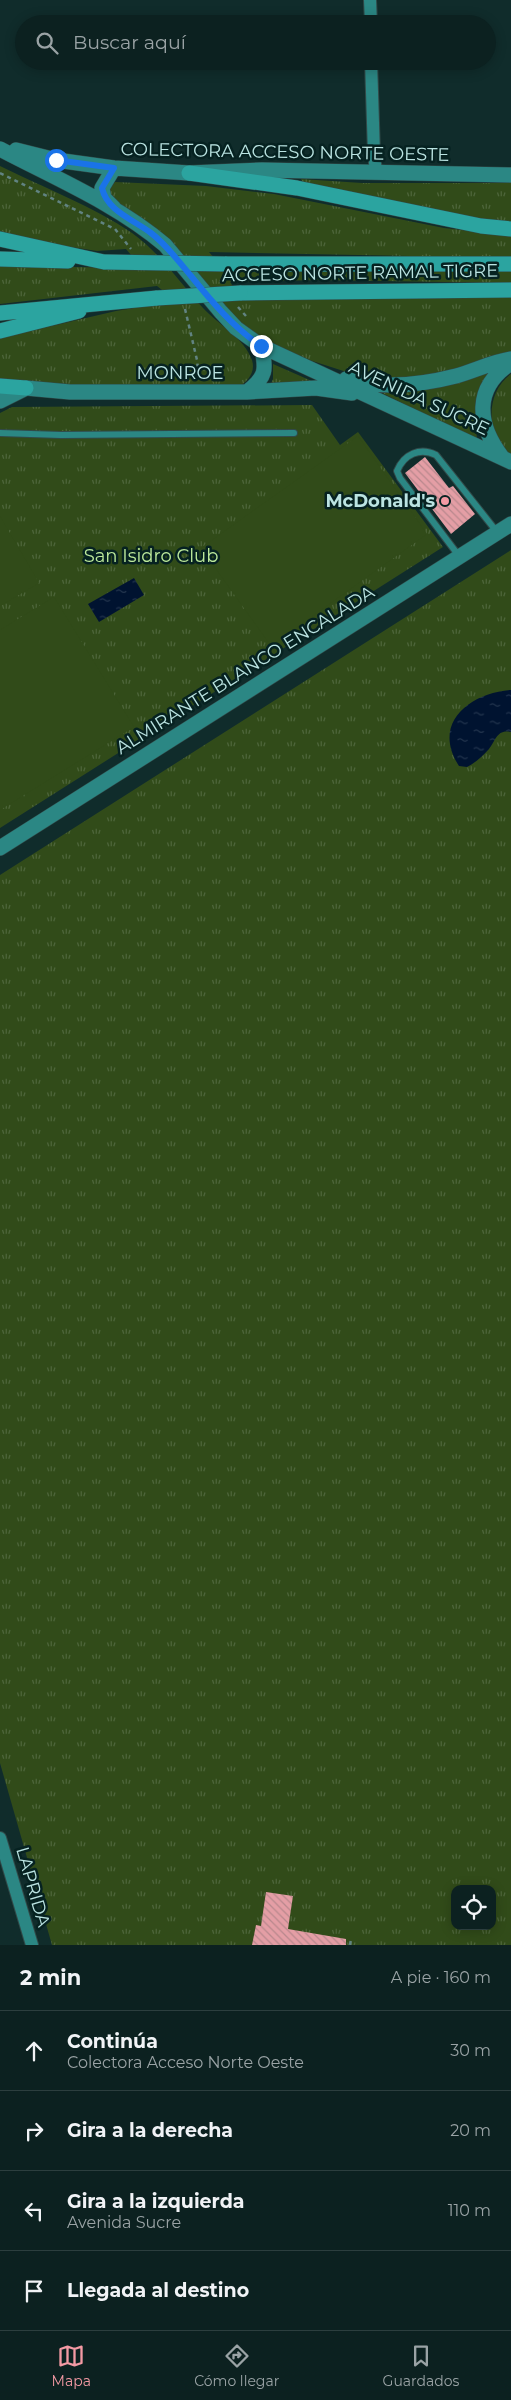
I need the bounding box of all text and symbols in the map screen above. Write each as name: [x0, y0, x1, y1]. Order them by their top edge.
search box: [15, 15, 496, 70]
icon: search: [33, 29, 61, 57]
text: Buscar aquí: [73, 31, 186, 54]
street label: COLECTORA ACCESO NORTE OESTE: [120, 138, 450, 166]
route start: [45, 149, 68, 172]
street label: ACCESO NORTE RAMAL TIGRE: [222, 260, 498, 286]
route end: [250, 335, 273, 358]
street label: AVENIDA SUCRE: [345, 356, 493, 440]
street label: MONROE: [136, 362, 224, 384]
place label: McDonald's: [325, 490, 435, 512]
marker: McDonald's: [439, 495, 451, 507]
park label: San Isidro Club: [84, 545, 218, 567]
street label: ALMIRANTE BLANCO ENCALADA: [112, 581, 378, 759]
street label: LAPRIDA: [11, 1844, 55, 1930]
map controls: [451, 1885, 496, 1930]
button: locate: [451, 1885, 496, 1930]
text: 2 min: [20, 1965, 81, 1990]
text: A pie · 160 m: [391, 1968, 491, 1987]
text: Continúa: [67, 2030, 158, 2053]
icon: ahead: [20, 2037, 48, 2065]
text: 30 m: [450, 2041, 491, 2060]
text: Colectora Acceso Norte Oeste: [67, 2053, 304, 2072]
icon: right: [20, 2117, 48, 2145]
text: Gira a la derecha: [67, 2119, 233, 2142]
text: 20 m: [450, 2121, 491, 2140]
text: Gira a la izquierda: [67, 2190, 245, 2213]
icon: left: [20, 2197, 48, 2225]
text: 110 m: [448, 2201, 491, 2220]
text: Avenida Sucre: [67, 2213, 181, 2232]
icon: arrive: [20, 2277, 48, 2305]
text: Llegada al destino: [67, 2279, 249, 2302]
tab: Mapa: [52, 2342, 91, 2390]
tab: Cómo llegar: [194, 2342, 279, 2390]
tab: Guardados: [383, 2342, 459, 2390]

